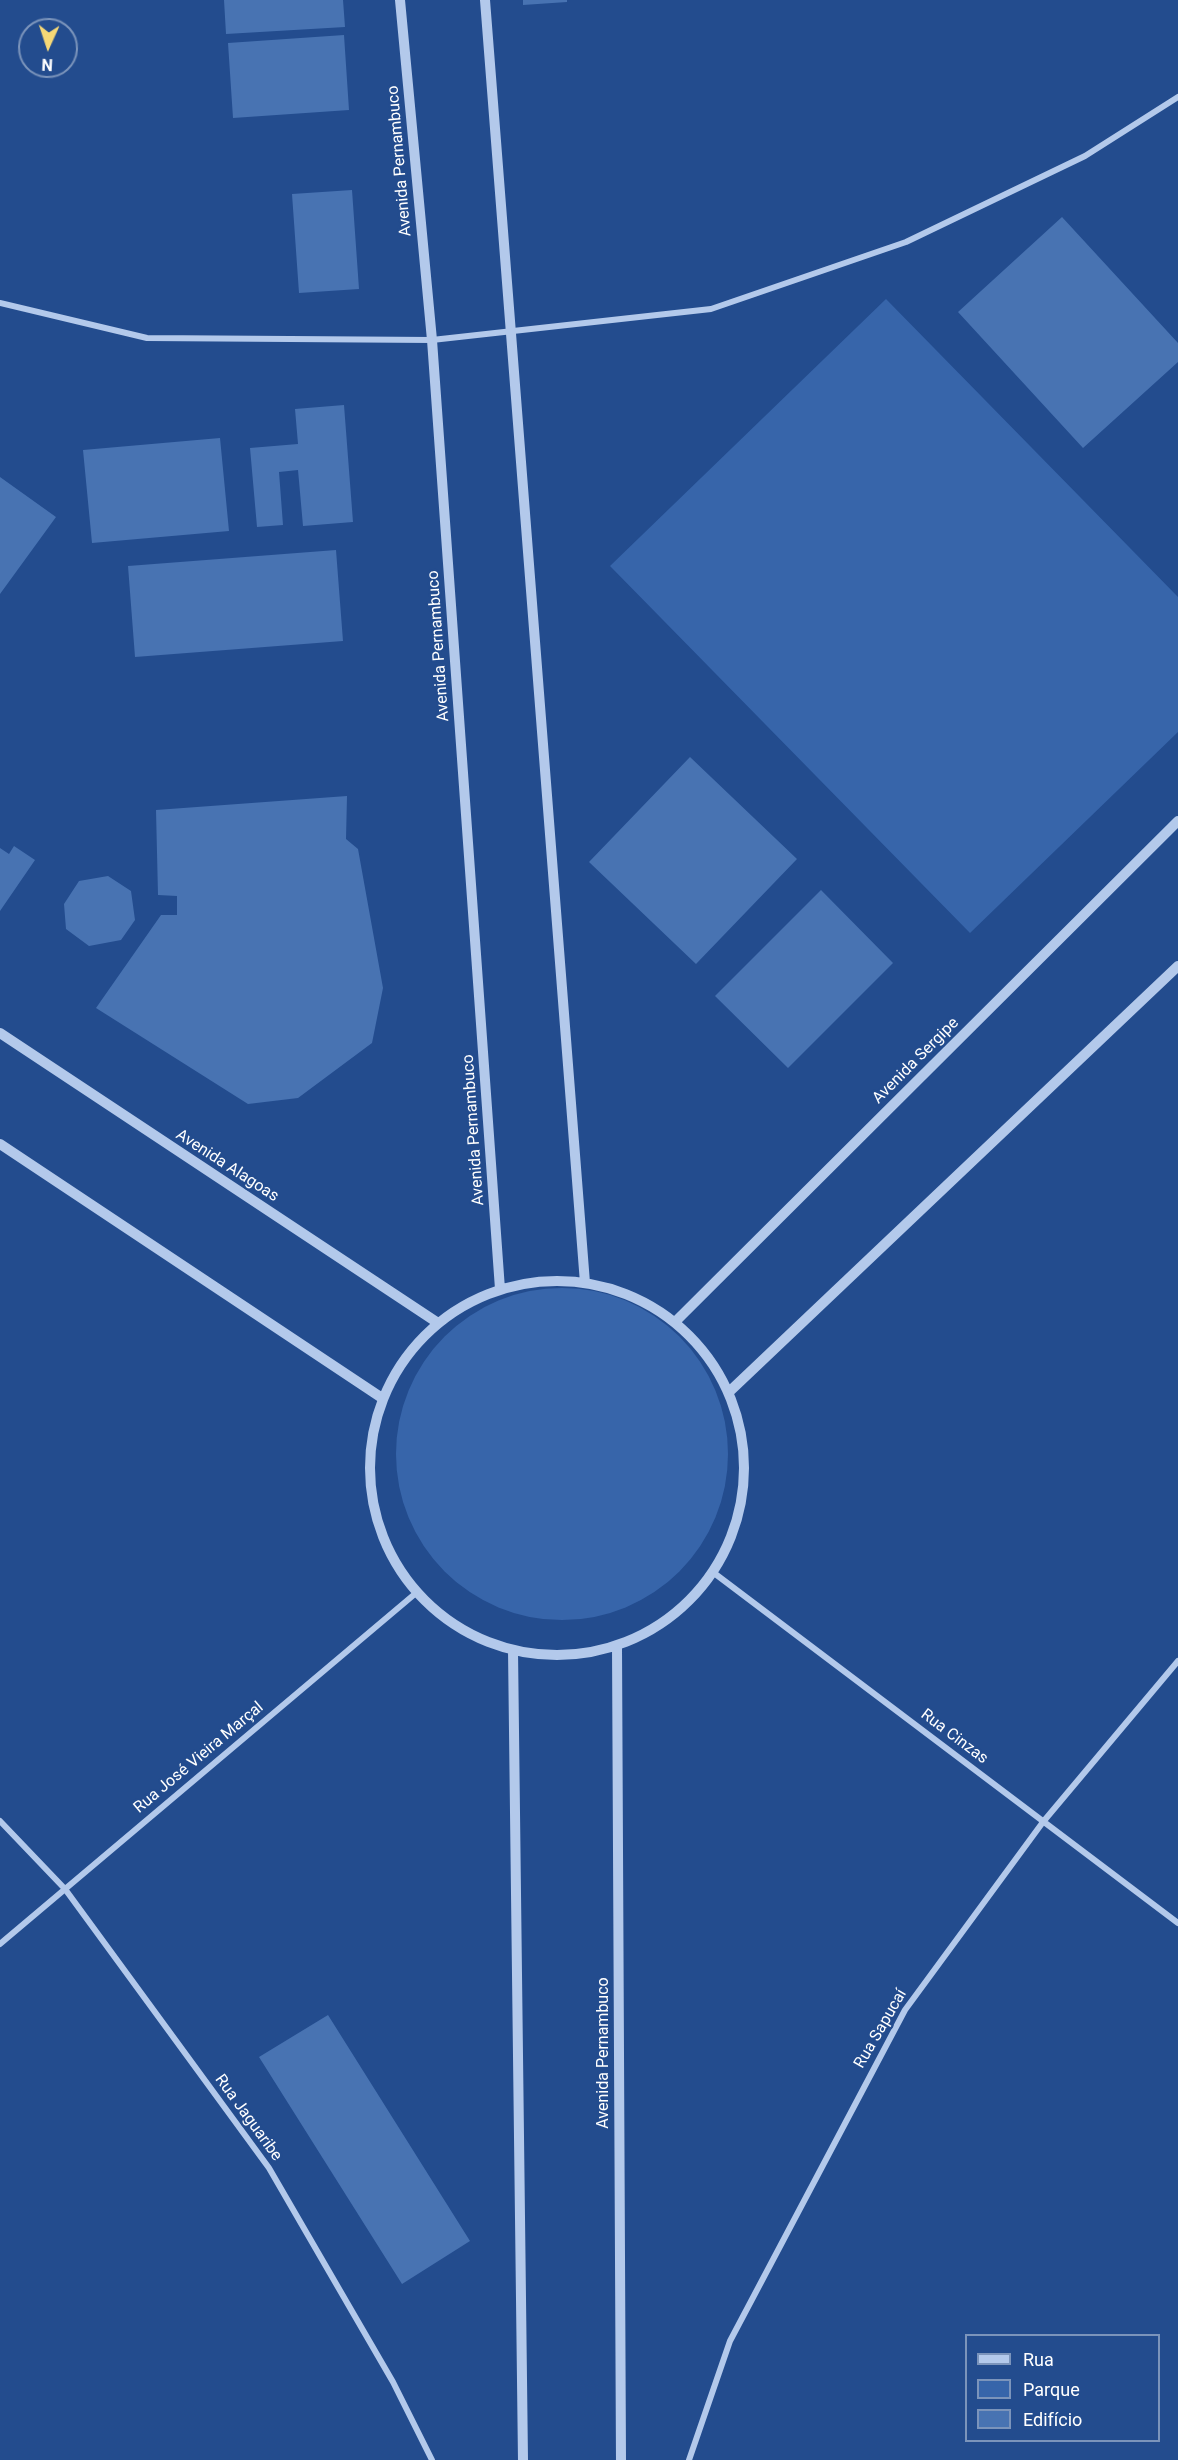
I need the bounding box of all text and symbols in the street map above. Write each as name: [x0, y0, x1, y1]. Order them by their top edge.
north arrow: [18, 18, 78, 78]
text: N: [41, 55, 53, 74]
street label: Avenida Pernambuco: [384, 85, 416, 237]
street label: Avenida Pernambuco: [424, 570, 454, 722]
street label: Avenida Sergipe: [869, 1014, 963, 1108]
street label: Avenida Pernambuco: [459, 1054, 489, 1206]
street label: Avenida Alagoas: [172, 1126, 282, 1206]
street label: Rua José Vieira Marçal: [130, 1698, 268, 1818]
street label: Rua Cinzas: [917, 1705, 991, 1769]
street label: Avenida Pernambuco: [594, 1977, 614, 2129]
street label: Rua Sapucaí: [851, 1986, 911, 2072]
street label: Rua Jaguaribe: [210, 2071, 286, 2165]
legend: [965, 2334, 1160, 2442]
text: Rua: [1023, 2349, 1054, 2370]
text: Parque: [1023, 2379, 1080, 2400]
text: Edifício: [1023, 2409, 1082, 2430]

